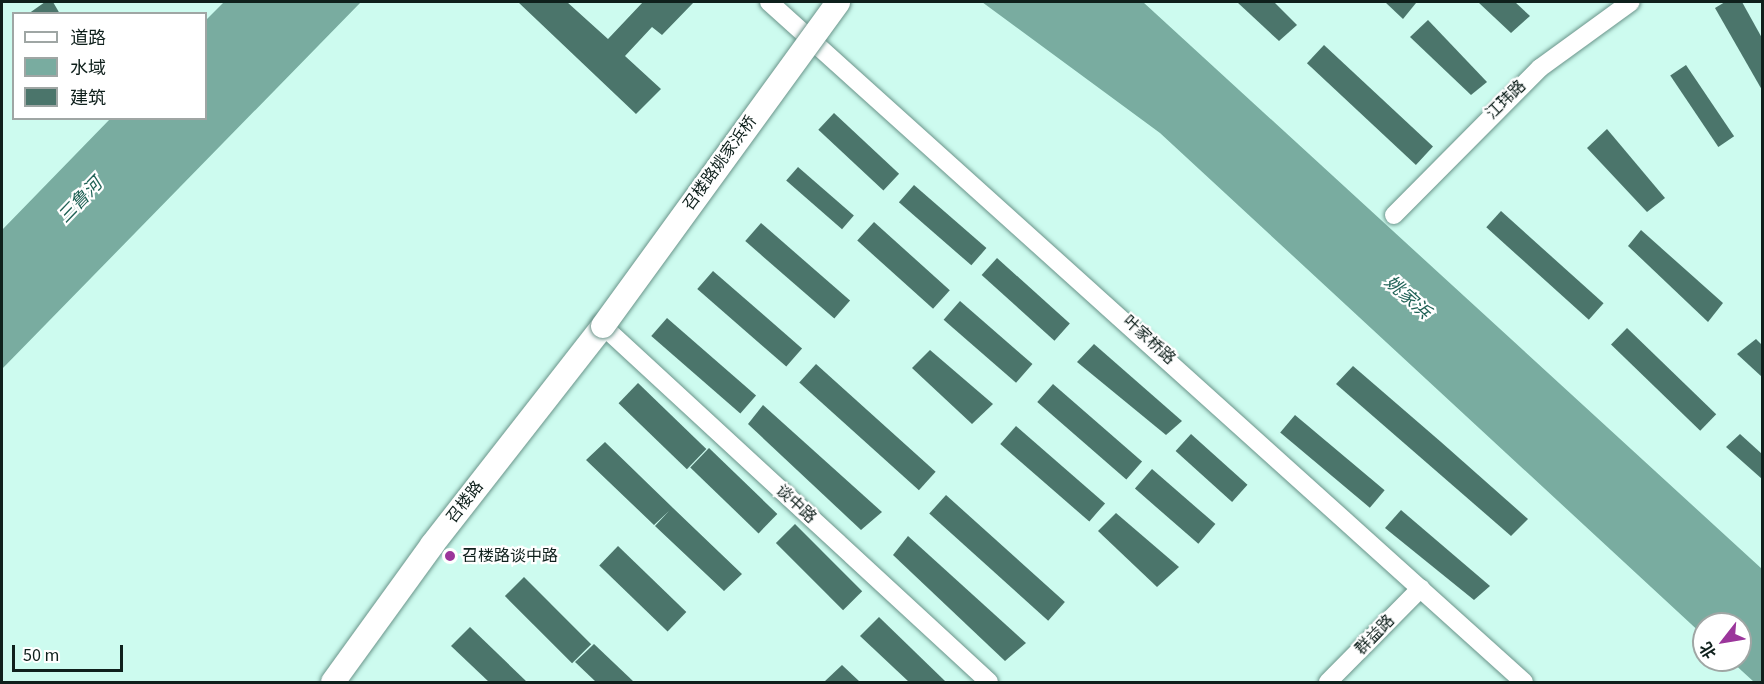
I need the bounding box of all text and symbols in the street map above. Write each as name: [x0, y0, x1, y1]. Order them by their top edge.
legend: [12, 12, 207, 120]
text: 道路: [70, 26, 106, 51]
text: 水域: [70, 56, 106, 81]
street label: 江玮路: [1482, 76, 1530, 124]
text: 建筑: [70, 86, 106, 111]
street label: 召楼路姚家浜桥: [679, 112, 761, 214]
water label: 三鲁河: [54, 174, 108, 228]
water label: 姚家浜: [1380, 272, 1434, 324]
street label: 叶家桥路: [1119, 311, 1179, 369]
street label: 召楼路: [443, 477, 487, 527]
street label: 谈中路: [772, 481, 820, 527]
place label: 召楼路谈中路: [462, 546, 558, 566]
marker: 召楼路谈中路: [443, 549, 457, 563]
street label: 群益路: [1351, 611, 1399, 659]
north arrow: [1692, 612, 1752, 672]
scale bar: [15, 633, 126, 671]
text: 北: [1695, 638, 1722, 663]
text: 50 m: [23, 643, 59, 668]

